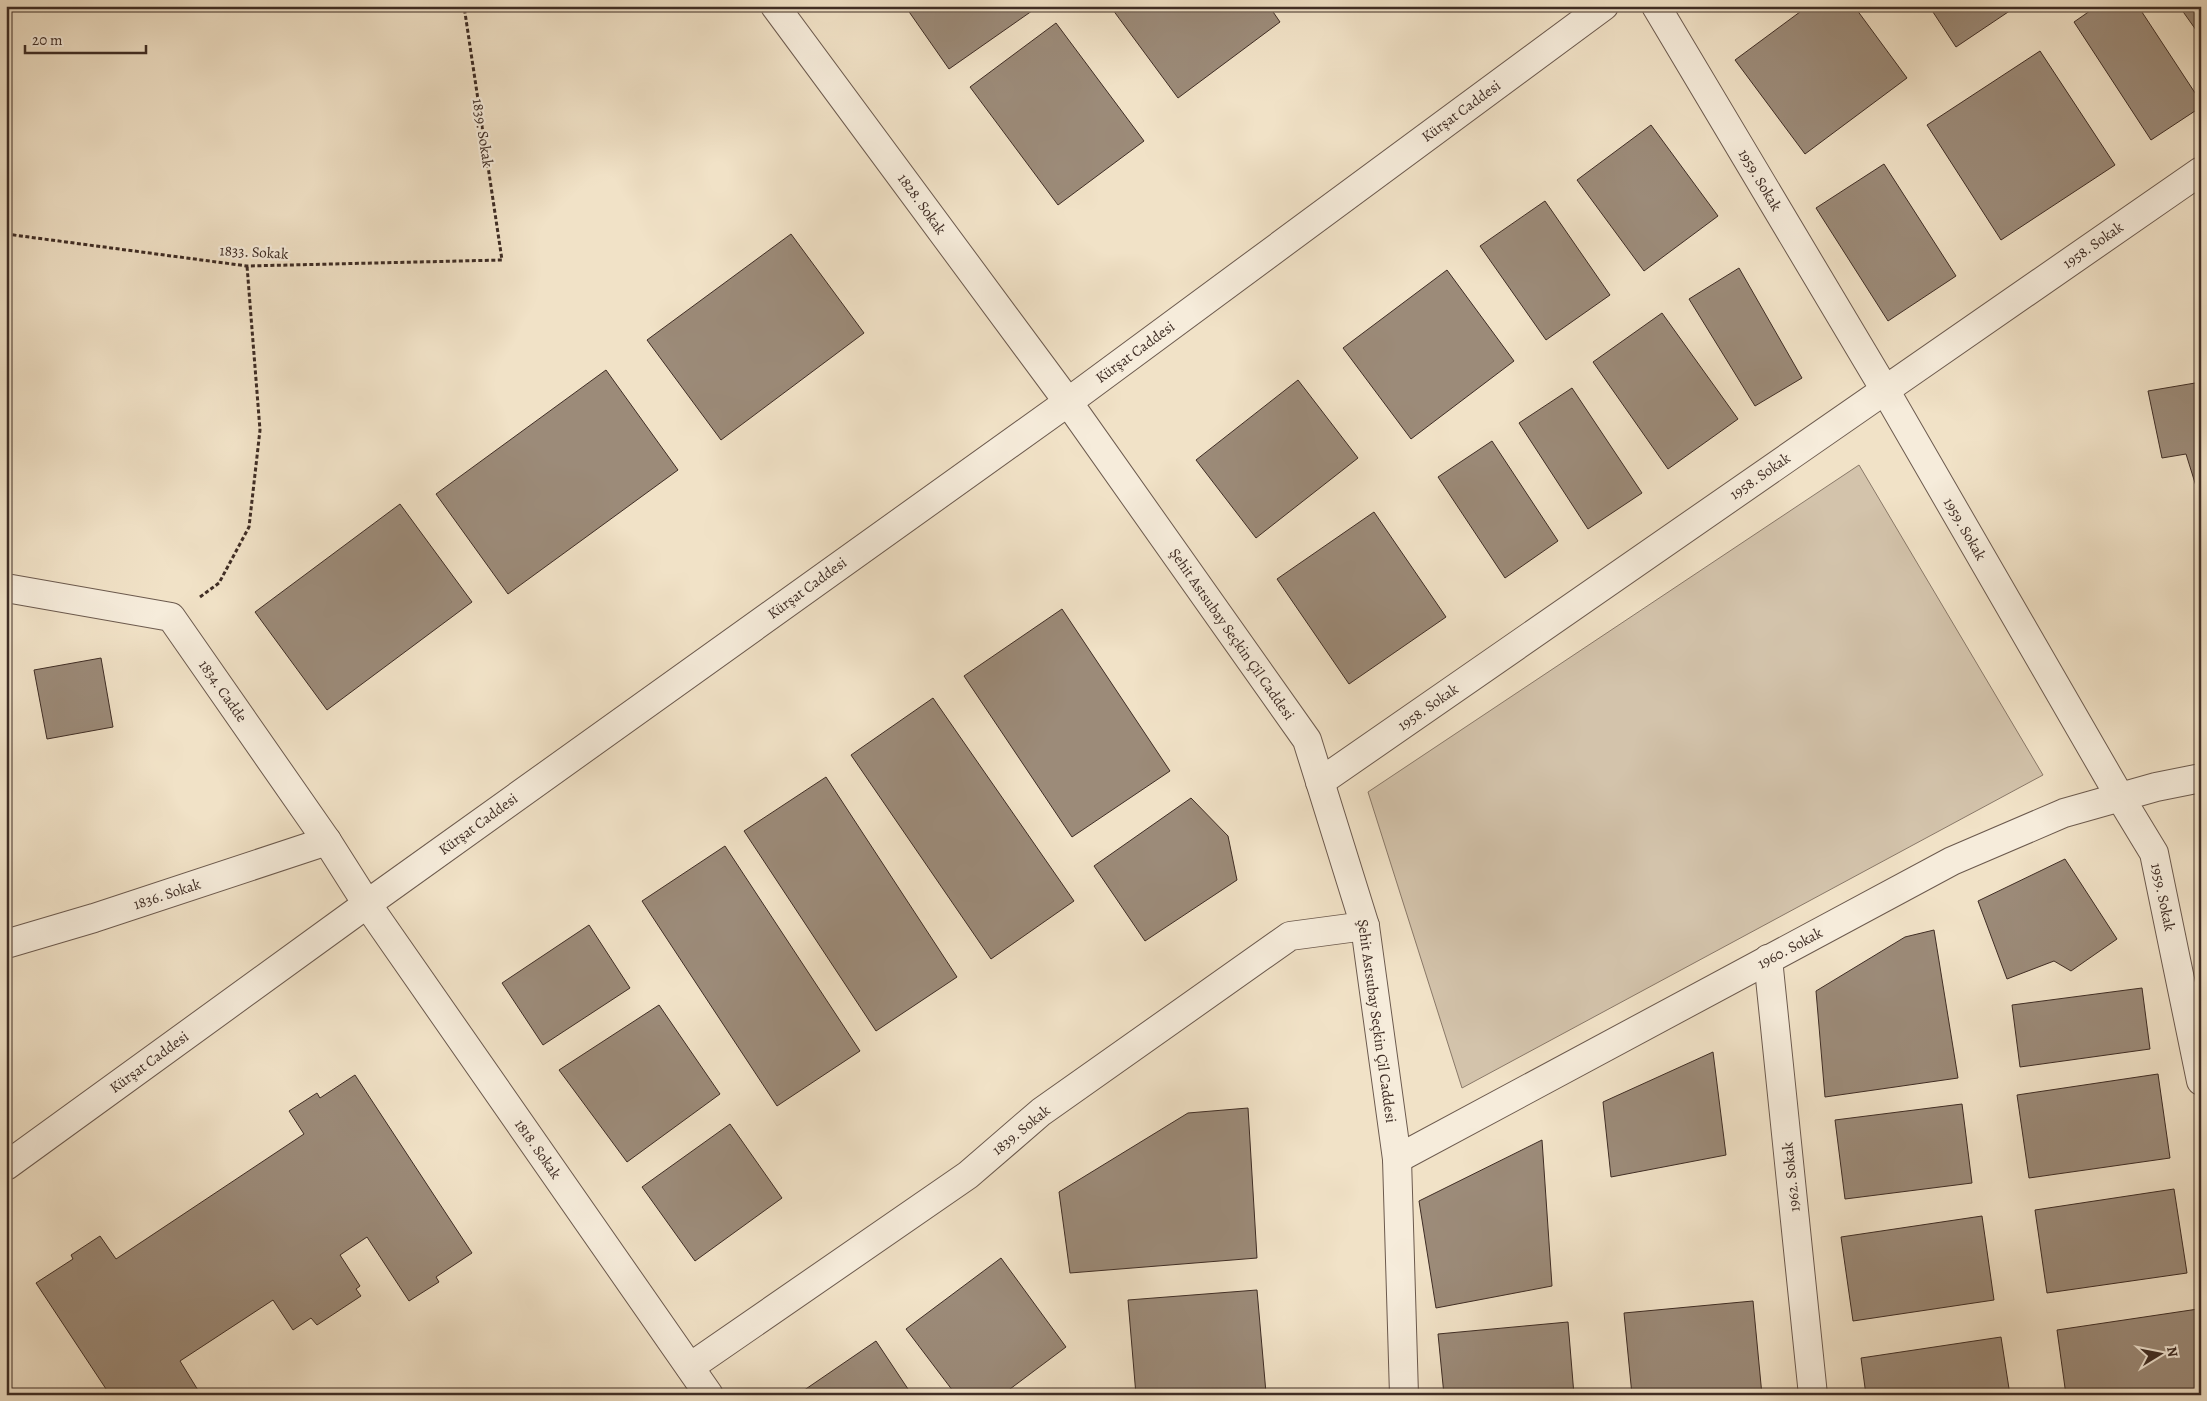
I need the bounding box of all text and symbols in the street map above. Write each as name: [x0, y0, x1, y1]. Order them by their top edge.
scale bar: [25, 22, 146, 54]
text: 20 m: [32, 30, 63, 50]
street label: Kürşat Caddesi: [1417, 75, 1505, 147]
street label: 1839. Sokak: [468, 97, 498, 169]
street label: 1959. Sokak: [1734, 145, 1787, 215]
street label: 1828. Sokak: [893, 169, 951, 239]
street label: 1958. Sokak: [2059, 217, 2128, 273]
street label: 1833. Sokak: [219, 240, 289, 264]
street label: Kürşat Caddesi: [1091, 316, 1179, 388]
street label: 1958. Sokak: [1726, 448, 1795, 504]
street label: 1959. Sokak: [1939, 494, 1991, 564]
street label: Şehit Astsubay Seçkin Çil Caddesi: [1165, 544, 1299, 724]
street label: Kürşat Caddesi: [763, 552, 851, 624]
street label: 1834. Cadde: [194, 656, 252, 726]
street label: 1958. Sokak: [1394, 679, 1463, 735]
street label: Kürşat Caddesi: [434, 788, 522, 860]
street label: 1959. Sokak: [2146, 861, 2180, 933]
street label: 1836. Sokak: [131, 874, 204, 914]
street label: Şehit Astsubay Seçkin Çil Caddesi: [1353, 918, 1401, 1124]
street label: 1960. Sokak: [1754, 922, 1826, 973]
street label: Kürşat Caddesi: [105, 1026, 193, 1098]
street label: 1839. Sokak: [988, 1100, 1055, 1160]
street label: 1818. Sokak: [510, 1115, 566, 1183]
street label: 1962. Sokak: [1777, 1141, 1805, 1213]
north arrow: [2134, 1328, 2184, 1378]
text: N: [2162, 1345, 2183, 1359]

